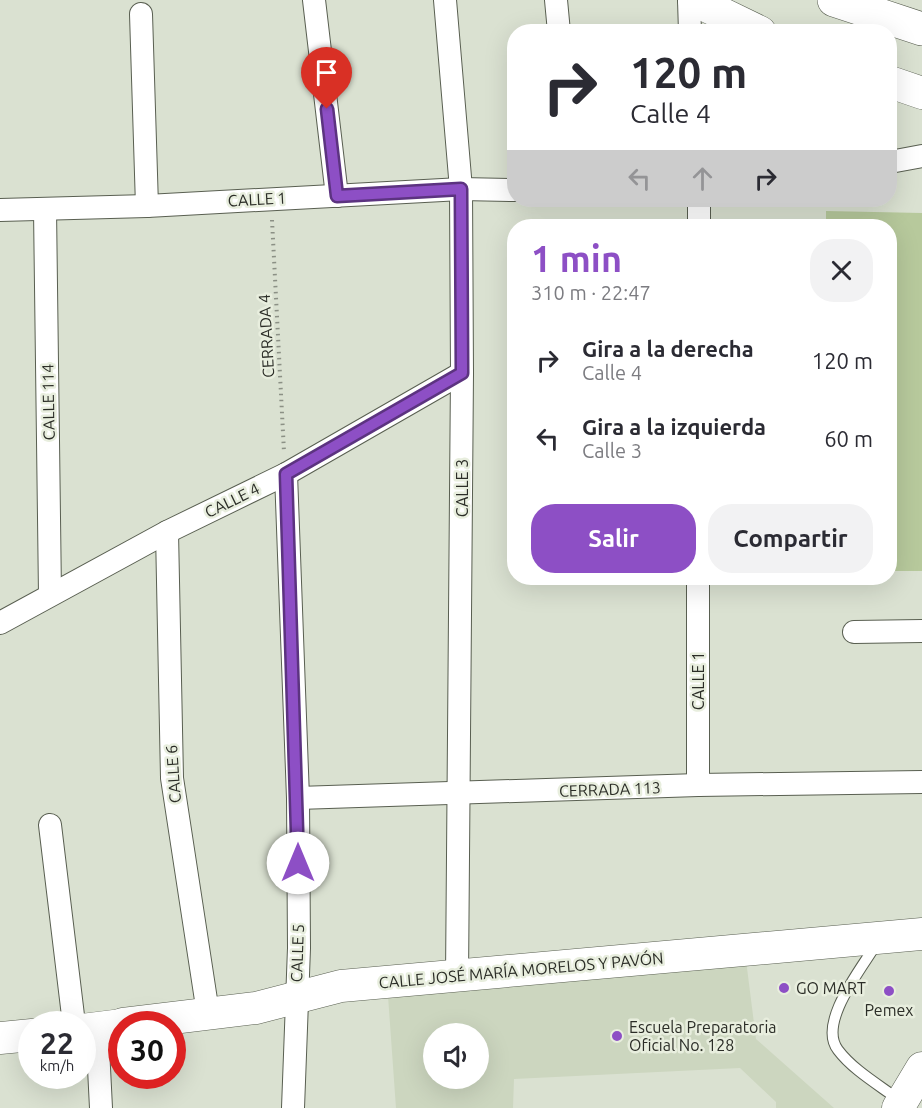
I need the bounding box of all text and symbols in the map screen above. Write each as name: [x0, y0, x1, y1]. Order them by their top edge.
pin: [301, 47, 352, 109]
icon: right: [531, 48, 609, 126]
text: 120 m: [630, 49, 747, 96]
icon: arrive: [310, 56, 343, 89]
text: Calle 4: [630, 98, 711, 128]
icon: left: [623, 162, 656, 195]
icon: ahead: [686, 162, 719, 195]
icon: right: [749, 162, 782, 195]
street label: CALLE 1: [227, 188, 287, 210]
text: 1 min: [531, 238, 622, 279]
button: close: [810, 239, 873, 302]
text: 310 m · 22:47: [531, 281, 651, 304]
street label: CERRADA 4: [255, 294, 277, 378]
text: Gira a la derecha: [582, 336, 754, 361]
icon: right: [531, 344, 564, 377]
text: 120 m: [812, 348, 873, 373]
text: Calle 4: [582, 361, 642, 384]
street label: CALLE 114: [38, 364, 58, 440]
text: Gira a la izquierda: [582, 414, 766, 439]
icon: left: [531, 422, 564, 455]
text: 60 m: [824, 426, 873, 451]
text: Calle 3: [582, 439, 642, 462]
street label: CALLE 3: [453, 459, 471, 517]
street label: CALLE 4: [202, 479, 262, 521]
button: Salir: [531, 504, 696, 573]
button: Compartir: [708, 504, 873, 573]
street label: CALLE 1: [689, 652, 707, 710]
street label: CALLE 6: [162, 744, 184, 804]
street label: CERRADA 113: [559, 778, 661, 800]
position arrow: [266, 831, 330, 895]
street label: CALLE 5: [287, 923, 307, 983]
street label: CALLE JOSÉ MARÍA MORELOS Y PAVÓN: [378, 947, 664, 991]
place label: GO MART: [796, 979, 866, 997]
marker: GO MART: [777, 981, 791, 995]
marker: Pemex: [882, 984, 896, 998]
place label: Pemex: [865, 1001, 913, 1019]
speed limit sign: 30: [108, 1011, 186, 1089]
place label: Escuela Preparatoria Oficial No. 128: [629, 1018, 777, 1054]
map controls: [423, 1023, 489, 1089]
button: sound: [423, 1023, 489, 1089]
text: 22: [40, 1026, 74, 1060]
marker: Escuela Preparatoria Oficial No. 128: [610, 1029, 624, 1043]
text: km/h: [40, 1057, 74, 1074]

